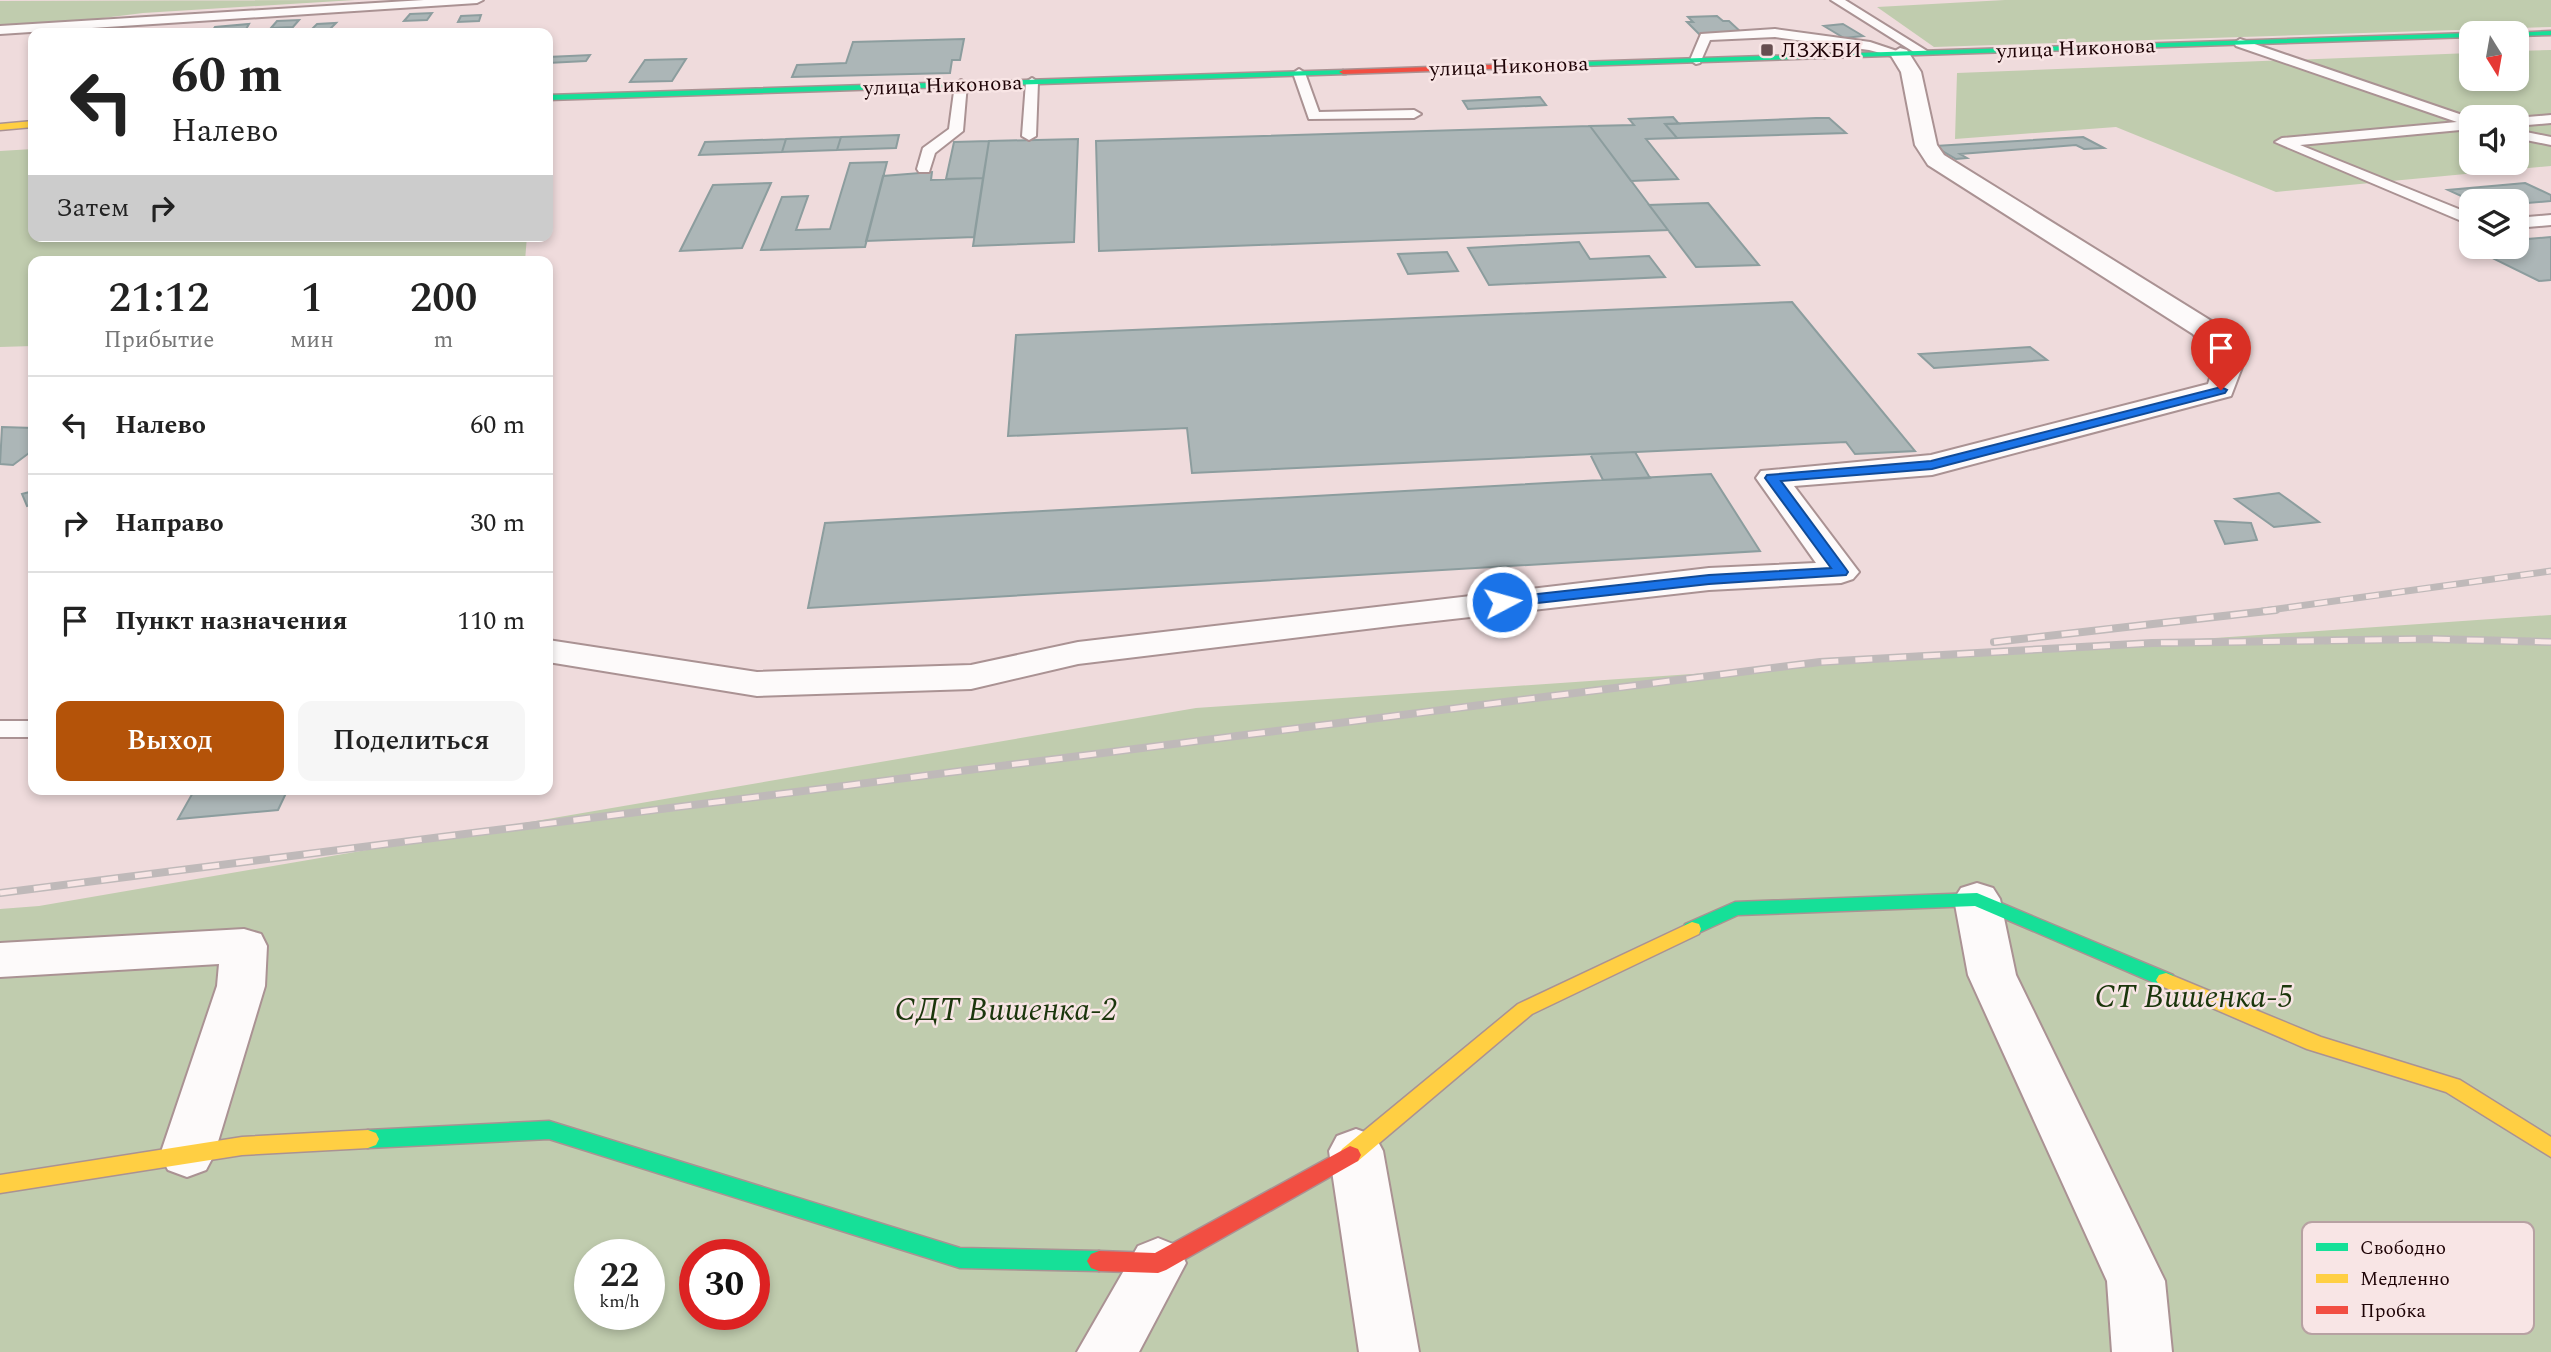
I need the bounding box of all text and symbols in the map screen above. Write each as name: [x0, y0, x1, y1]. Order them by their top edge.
north arrow: [2459, 21, 2529, 91]
map controls: [2459, 21, 2529, 259]
street label: улица Никонова: [1995, 30, 2157, 68]
place label: ЛЗЖБИ: [1781, 35, 1862, 67]
text: 60 m: [171, 39, 282, 114]
marker: ЛЗЖБИ: [1759, 42, 1775, 58]
street label: улица Никонова: [1428, 48, 1590, 86]
icon: left: [56, 56, 147, 147]
street label: улица Никонова: [862, 67, 1024, 105]
button: sound: [2459, 105, 2529, 175]
text: Налево: [171, 107, 279, 156]
text: Затем: [56, 188, 129, 228]
icon: right: [143, 189, 181, 227]
button: layers: [2459, 189, 2529, 259]
text: 21:12: [109, 267, 210, 330]
text: 1: [301, 267, 323, 330]
text: 200: [410, 267, 477, 330]
pin: [2191, 318, 2251, 390]
text: Прибытие: [104, 323, 214, 358]
text: мин: [290, 323, 334, 358]
text: m: [434, 323, 453, 358]
icon: arrive: [2202, 329, 2240, 367]
text: Налево: [115, 405, 206, 445]
text: 60 m: [470, 405, 525, 445]
icon: left: [56, 406, 94, 444]
text: Направо: [115, 503, 224, 543]
text: 30 m: [470, 503, 525, 543]
icon: right: [56, 504, 94, 542]
position arrow: [1465, 565, 1539, 639]
text: Пункт назначения: [115, 601, 348, 641]
text: 110 m: [457, 601, 525, 641]
icon: arrive: [56, 602, 94, 640]
button: Выход: [56, 701, 284, 781]
button: Поделиться: [298, 701, 525, 781]
park label: СТ Вишенка-5: [2094, 973, 2294, 1022]
park label: СДТ Вишенка-2: [894, 986, 1118, 1035]
legend: [2302, 1222, 2534, 1334]
text: Свободно: [2360, 1234, 2446, 1263]
speed limit sign: 30: [679, 1239, 770, 1330]
text: 22: [600, 1249, 639, 1302]
text: Медленно: [2360, 1265, 2450, 1294]
text: km/h: [599, 1288, 640, 1315]
text: Пробка: [2360, 1297, 2427, 1326]

